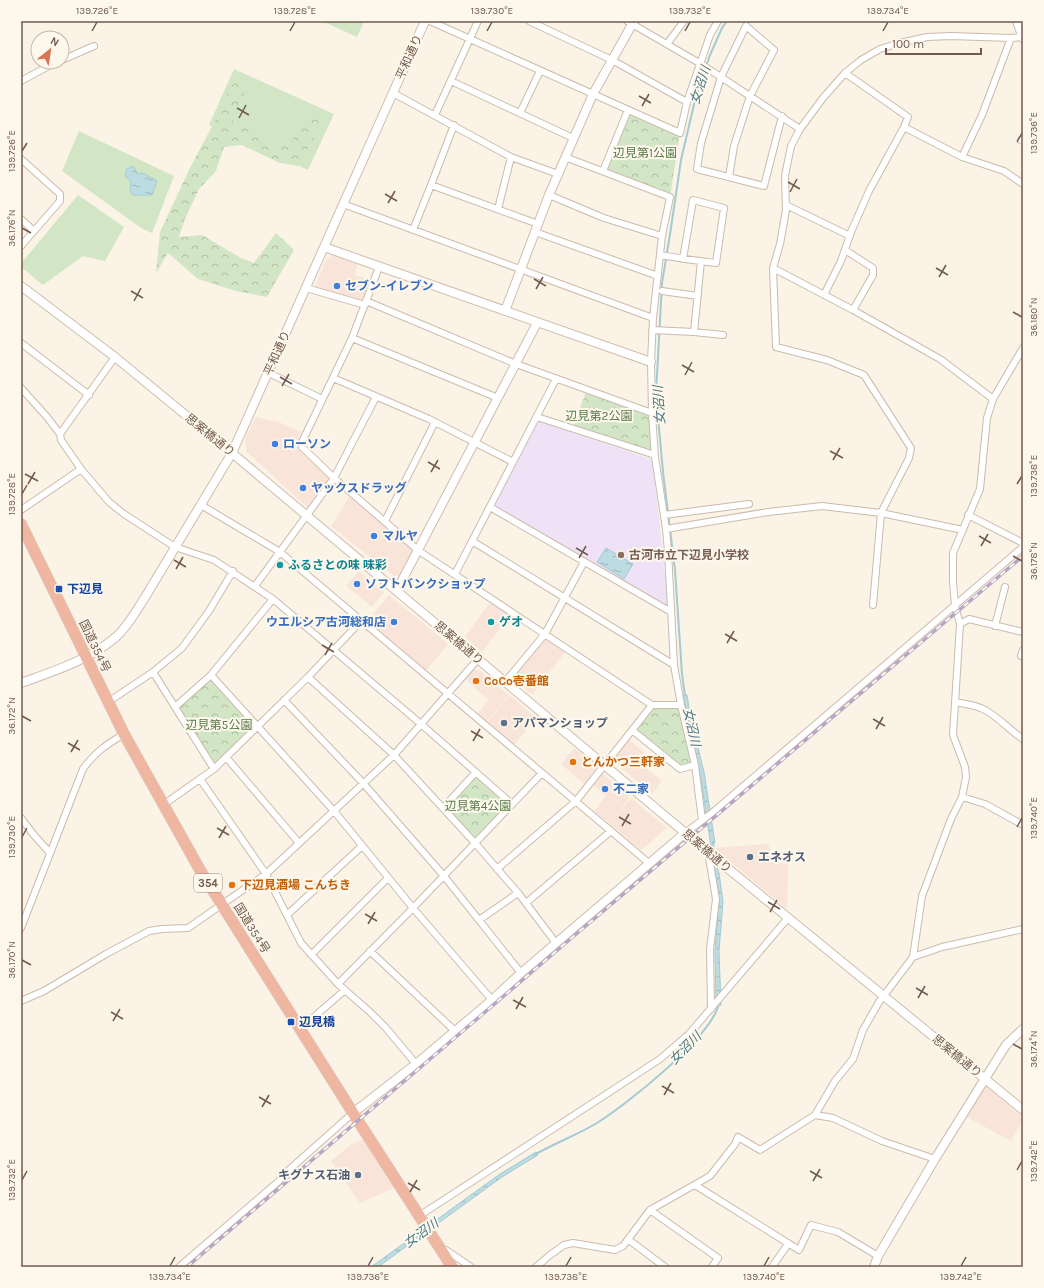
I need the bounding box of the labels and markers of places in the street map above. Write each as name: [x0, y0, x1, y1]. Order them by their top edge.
place label: セブン-イレブン: [345, 279, 433, 293]
marker: セブン-イレブン: [332, 281, 342, 291]
place label: ローソン: [283, 437, 331, 451]
marker: ローソン: [270, 439, 280, 449]
place label: ヤックスドラッグ: [311, 481, 407, 495]
marker: ヤックスドラッグ: [298, 483, 308, 493]
place label: マルヤ: [382, 529, 418, 543]
marker: マルヤ: [369, 531, 379, 541]
place label: 古河市立下辺見小学校: [629, 548, 749, 562]
marker: 古河市立下辺見小学校: [616, 550, 626, 560]
place label: ふるさとの味 味彩: [288, 558, 387, 572]
marker: ふるさとの味 味彩: [275, 560, 285, 570]
place label: ソフトバンクショップ: [365, 577, 486, 591]
marker: ソフトバンクショップ: [352, 579, 362, 589]
place label: 下辺見: [67, 582, 103, 596]
marker: 下辺見: [54, 584, 64, 594]
place label: ウエルシア古河総和店: [266, 615, 386, 629]
place label: ゲオ: [499, 615, 523, 629]
marker: ウエルシア古河総和店: [389, 617, 399, 627]
marker: ゲオ: [486, 617, 496, 627]
place label: CoCo壱番館: [484, 674, 549, 688]
marker: CoCo壱番館: [471, 676, 481, 686]
place label: アパマンショップ: [512, 716, 608, 730]
marker: アパマンショップ: [499, 718, 509, 728]
place label: とんかつ三軒家: [581, 755, 665, 769]
marker: とんかつ三軒家: [568, 757, 578, 767]
place label: 不二家: [613, 782, 649, 796]
marker: 不二家: [600, 784, 610, 794]
place label: エネオス: [758, 850, 806, 864]
marker: エネオス: [745, 852, 755, 862]
place label: 下辺見酒場 こんちき: [240, 878, 351, 892]
marker: 下辺見酒場 こんちき: [227, 880, 237, 890]
place label: 辺見橋: [299, 1015, 336, 1029]
marker: 辺見橋: [286, 1017, 296, 1027]
place label: キグナス石油: [278, 1168, 350, 1182]
marker: キグナス石油: [353, 1170, 363, 1180]

